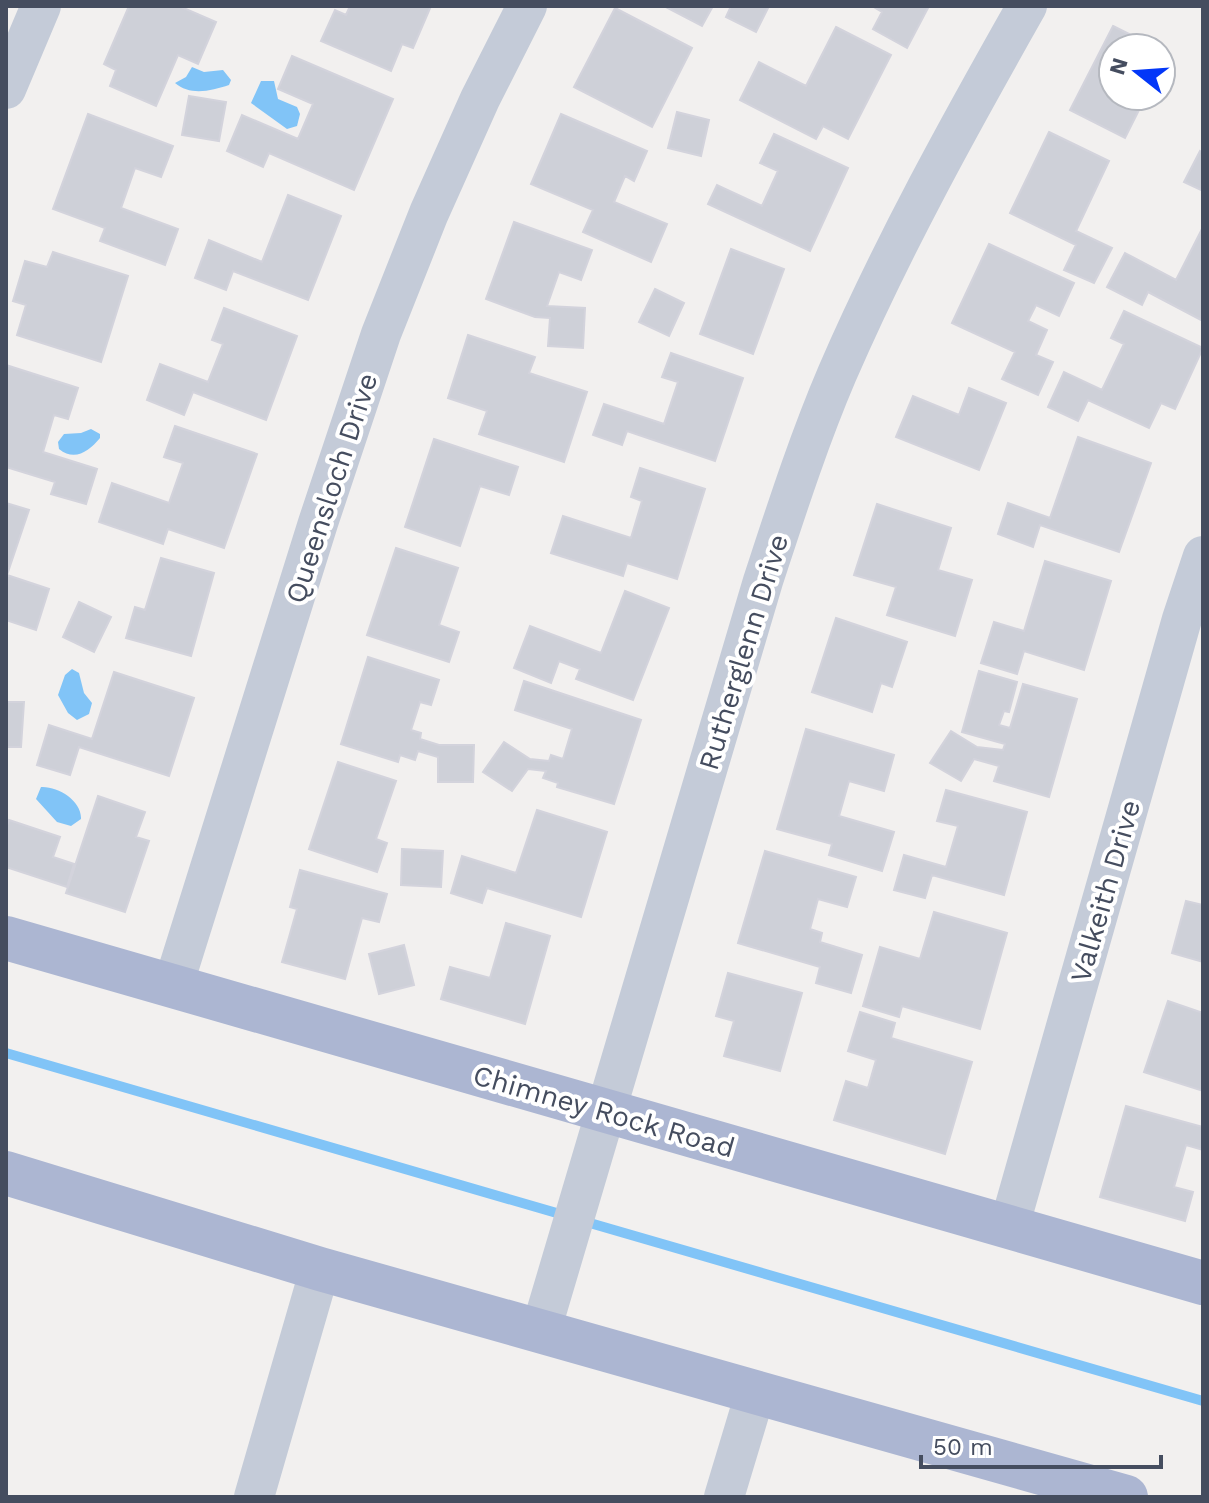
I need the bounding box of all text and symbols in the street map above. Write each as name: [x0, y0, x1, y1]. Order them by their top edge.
north arrow: [1097, 32, 1177, 112]
text: N: [1104, 55, 1133, 78]
street label: Queensloch Drive: [279, 369, 384, 607]
street label: Rutherglenn Drive: [692, 530, 795, 774]
street label: Valkeith Drive: [1064, 796, 1147, 986]
street label: Chimney Rock Road: [469, 1058, 738, 1165]
scale bar: [921, 1419, 1161, 1469]
text: 50 m: [933, 1433, 993, 1461]

